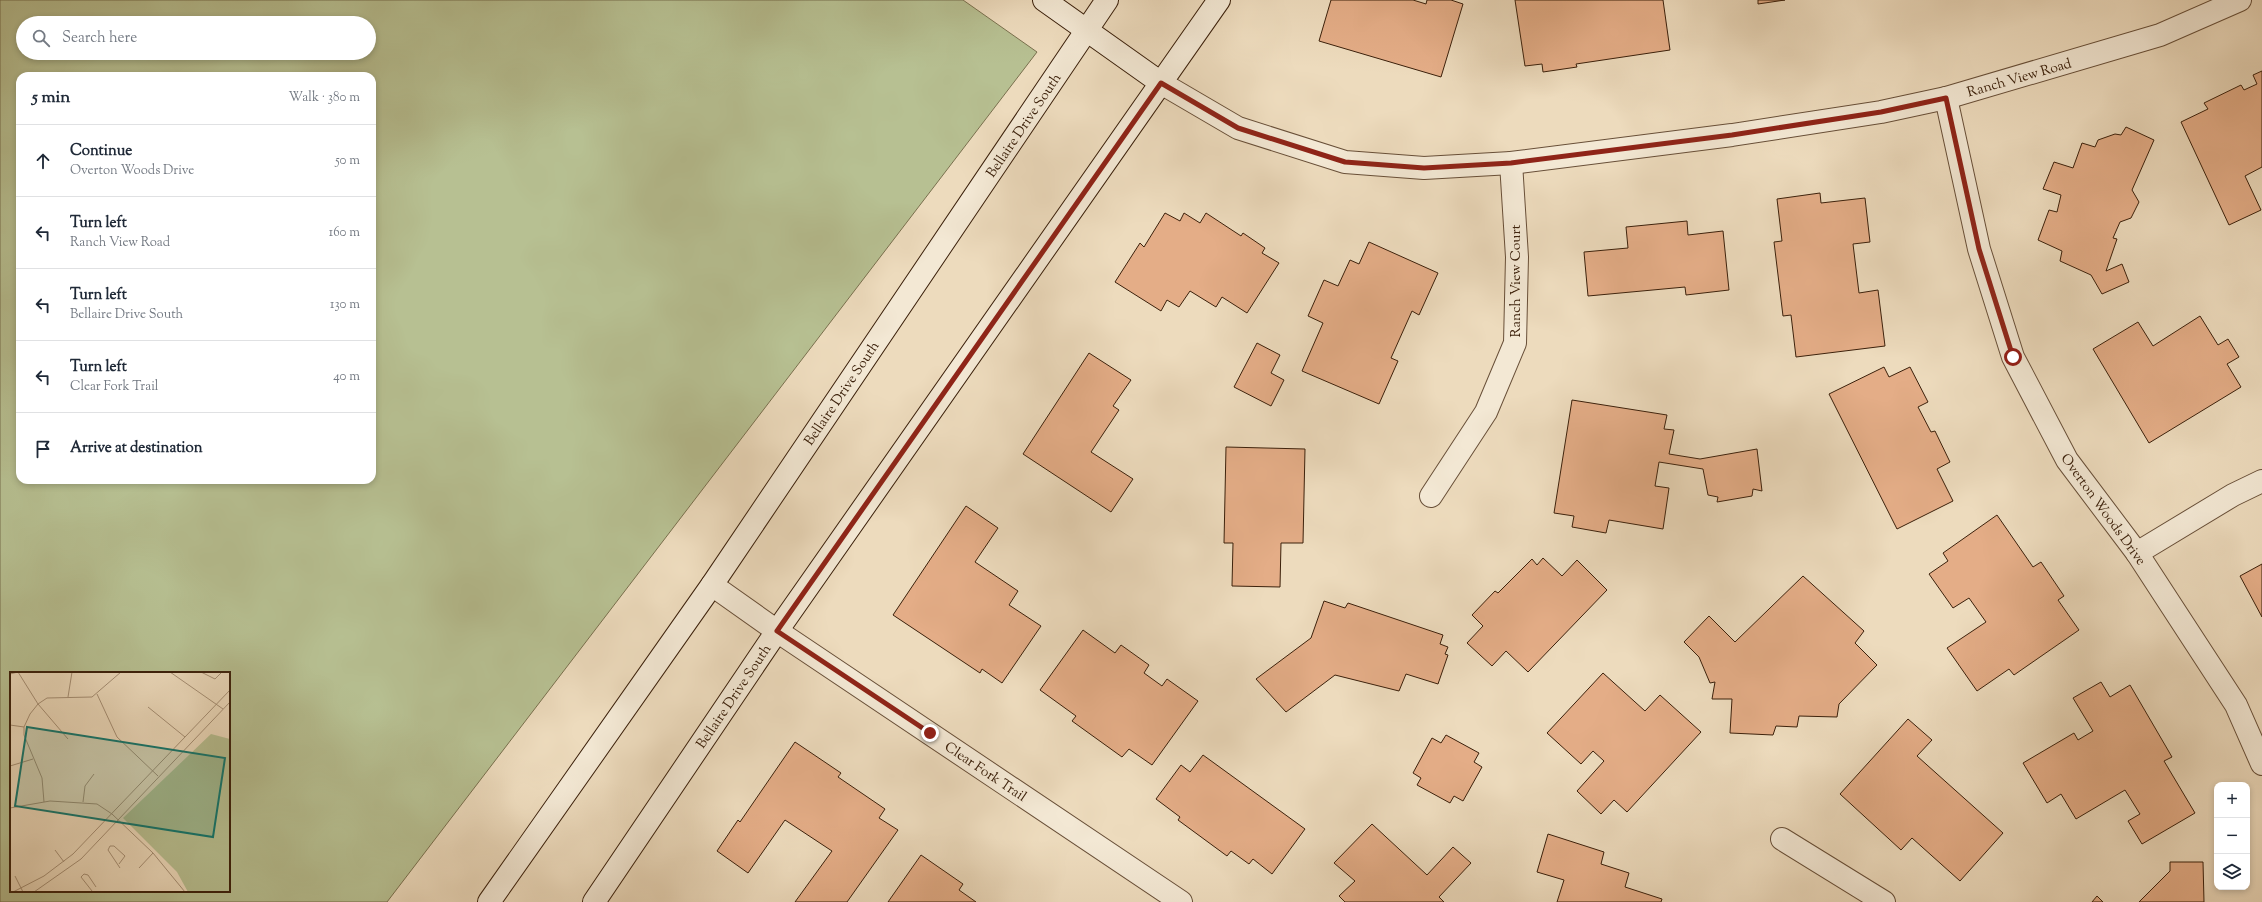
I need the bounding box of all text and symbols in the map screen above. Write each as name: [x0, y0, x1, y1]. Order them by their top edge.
search box: [16, 16, 376, 60]
icon: search: [30, 27, 52, 49]
text: Search here: [62, 28, 137, 49]
street label: Ranch View Road: [1965, 54, 2074, 103]
street label: Bellaire Drive South: [982, 70, 1067, 182]
text: 5 min: [32, 86, 70, 110]
text: Walk · 380 m: [289, 89, 360, 107]
text: Continue: [70, 141, 132, 162]
icon: ahead: [32, 150, 54, 172]
text: 50 m: [335, 152, 360, 170]
text: Overton Woods Drive: [70, 162, 194, 180]
text: Turn left: [70, 213, 127, 234]
icon: left: [32, 222, 54, 244]
text: 160 m: [329, 224, 360, 242]
street label: Ranch View Court: [1507, 224, 1527, 337]
text: Ranch View Road: [70, 234, 170, 252]
text: Turn left: [70, 285, 127, 306]
icon: left: [32, 294, 54, 316]
text: 130 m: [330, 296, 360, 314]
text: Bellaire Drive South: [70, 306, 183, 324]
street label: Bellaire Drive South: [800, 338, 885, 450]
route start: [2004, 348, 2022, 366]
text: Turn left: [70, 357, 127, 378]
icon: left: [32, 366, 54, 388]
text: 40 m: [333, 368, 360, 386]
text: Clear Fork Trail: [70, 378, 158, 396]
icon: arrive: [32, 438, 54, 460]
text: Arrive at destination: [70, 438, 203, 459]
street label: Overton Woods Drive: [2055, 450, 2150, 570]
street label: Bellaire Drive South: [692, 641, 777, 753]
inset map: [10, 672, 230, 892]
route end: [921, 724, 939, 742]
street label: Clear Fork Trail: [940, 738, 1030, 808]
map controls: [2214, 782, 2250, 890]
button: +: [2214, 782, 2250, 818]
button: −: [2214, 818, 2250, 854]
button: layers: [2214, 854, 2250, 890]

